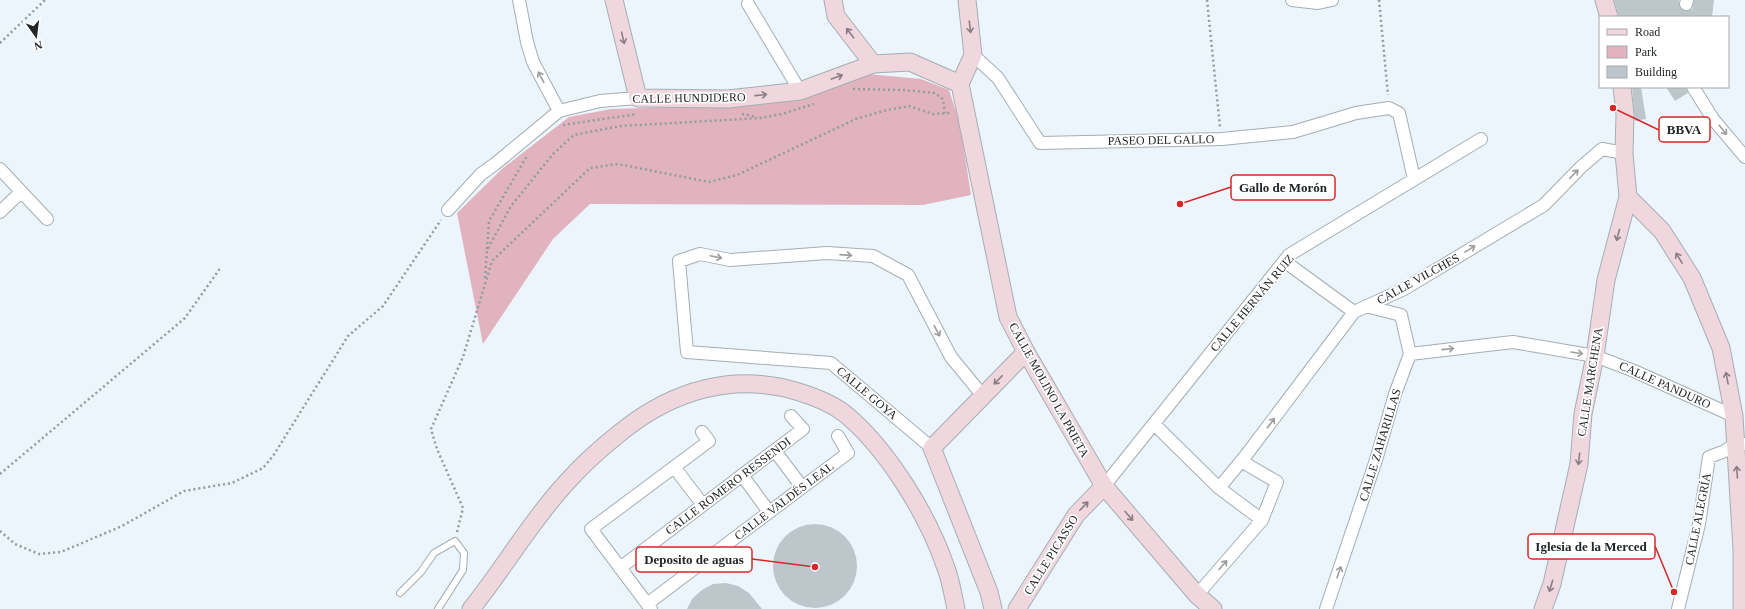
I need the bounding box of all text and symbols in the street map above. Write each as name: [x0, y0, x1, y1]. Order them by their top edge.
north arrow: [16, 16, 56, 56]
legend: [1599, 16, 1729, 88]
one-way arrow: [966, 20, 974, 33]
text: Road: [1635, 25, 1660, 39]
one-way arrow: [846, 28, 854, 39]
one-way arrow: [620, 31, 627, 44]
text: N: [33, 39, 44, 52]
text: Park: [1635, 45, 1657, 59]
text: Building: [1635, 65, 1677, 79]
one-way arrow: [537, 71, 544, 83]
one-way arrow: [830, 73, 842, 81]
street label: CALLE HUNDIDERO: [632, 90, 746, 106]
one-way arrow: [754, 92, 767, 99]
callout: BBVA: [1659, 117, 1710, 142]
text: BBVA: [1667, 122, 1702, 137]
one-way arrow: [1718, 125, 1727, 136]
street label: PASEO DEL GALLO: [1108, 132, 1215, 148]
one-way arrow: [1569, 169, 1579, 179]
callout: Gallo de Morón: [1231, 175, 1335, 200]
text: Gallo de Morón: [1239, 180, 1328, 195]
one-way arrow: [1614, 228, 1621, 241]
one-way arrow: [1464, 245, 1476, 253]
one-way arrow: [839, 251, 852, 258]
street label: CALLE VILCHES: [1374, 251, 1462, 307]
street label: CALLE HERNÁN RUIZ: [1207, 252, 1297, 354]
one-way arrow: [1675, 252, 1683, 264]
one-way arrow: [709, 254, 722, 262]
street label: CALLE MOLINO LA PRIETA: [1006, 320, 1092, 460]
one-way arrow: [934, 325, 941, 337]
street label: CALLE MARCHENA: [1574, 326, 1606, 438]
one-way arrow: [1441, 345, 1454, 353]
one-way arrow: [1570, 349, 1583, 357]
street label: CALLE PANDURO: [1617, 359, 1713, 412]
street label: CALLE GOYA: [834, 364, 900, 423]
one-way arrow: [1723, 372, 1731, 385]
one-way arrow: [993, 375, 1003, 385]
street label: CALLE ZAHARILLAS: [1356, 387, 1404, 503]
one-way arrow: [1267, 417, 1275, 428]
street label: CALLE ROMERO RESSENDI: [663, 434, 793, 538]
one-way arrow: [1576, 452, 1583, 465]
street label: CALLE VALDÉS LEAL: [732, 459, 836, 543]
one-way arrow: [1733, 466, 1740, 479]
street label: CALLE ALEGRÍA: [1682, 471, 1714, 566]
one-way arrow: [1079, 501, 1089, 511]
one-way arrow: [1125, 510, 1134, 521]
street label: CALLE PICASSO: [1021, 512, 1081, 597]
callout: Iglesia de la Merced: [1528, 534, 1655, 559]
text: Iglesia de la Merced: [1535, 539, 1647, 554]
callout: Deposito de aguas: [636, 547, 752, 572]
text: Deposito de aguas: [644, 552, 744, 567]
one-way arrow: [1218, 560, 1228, 570]
one-way arrow: [1336, 566, 1343, 579]
one-way arrow: [1547, 579, 1554, 592]

